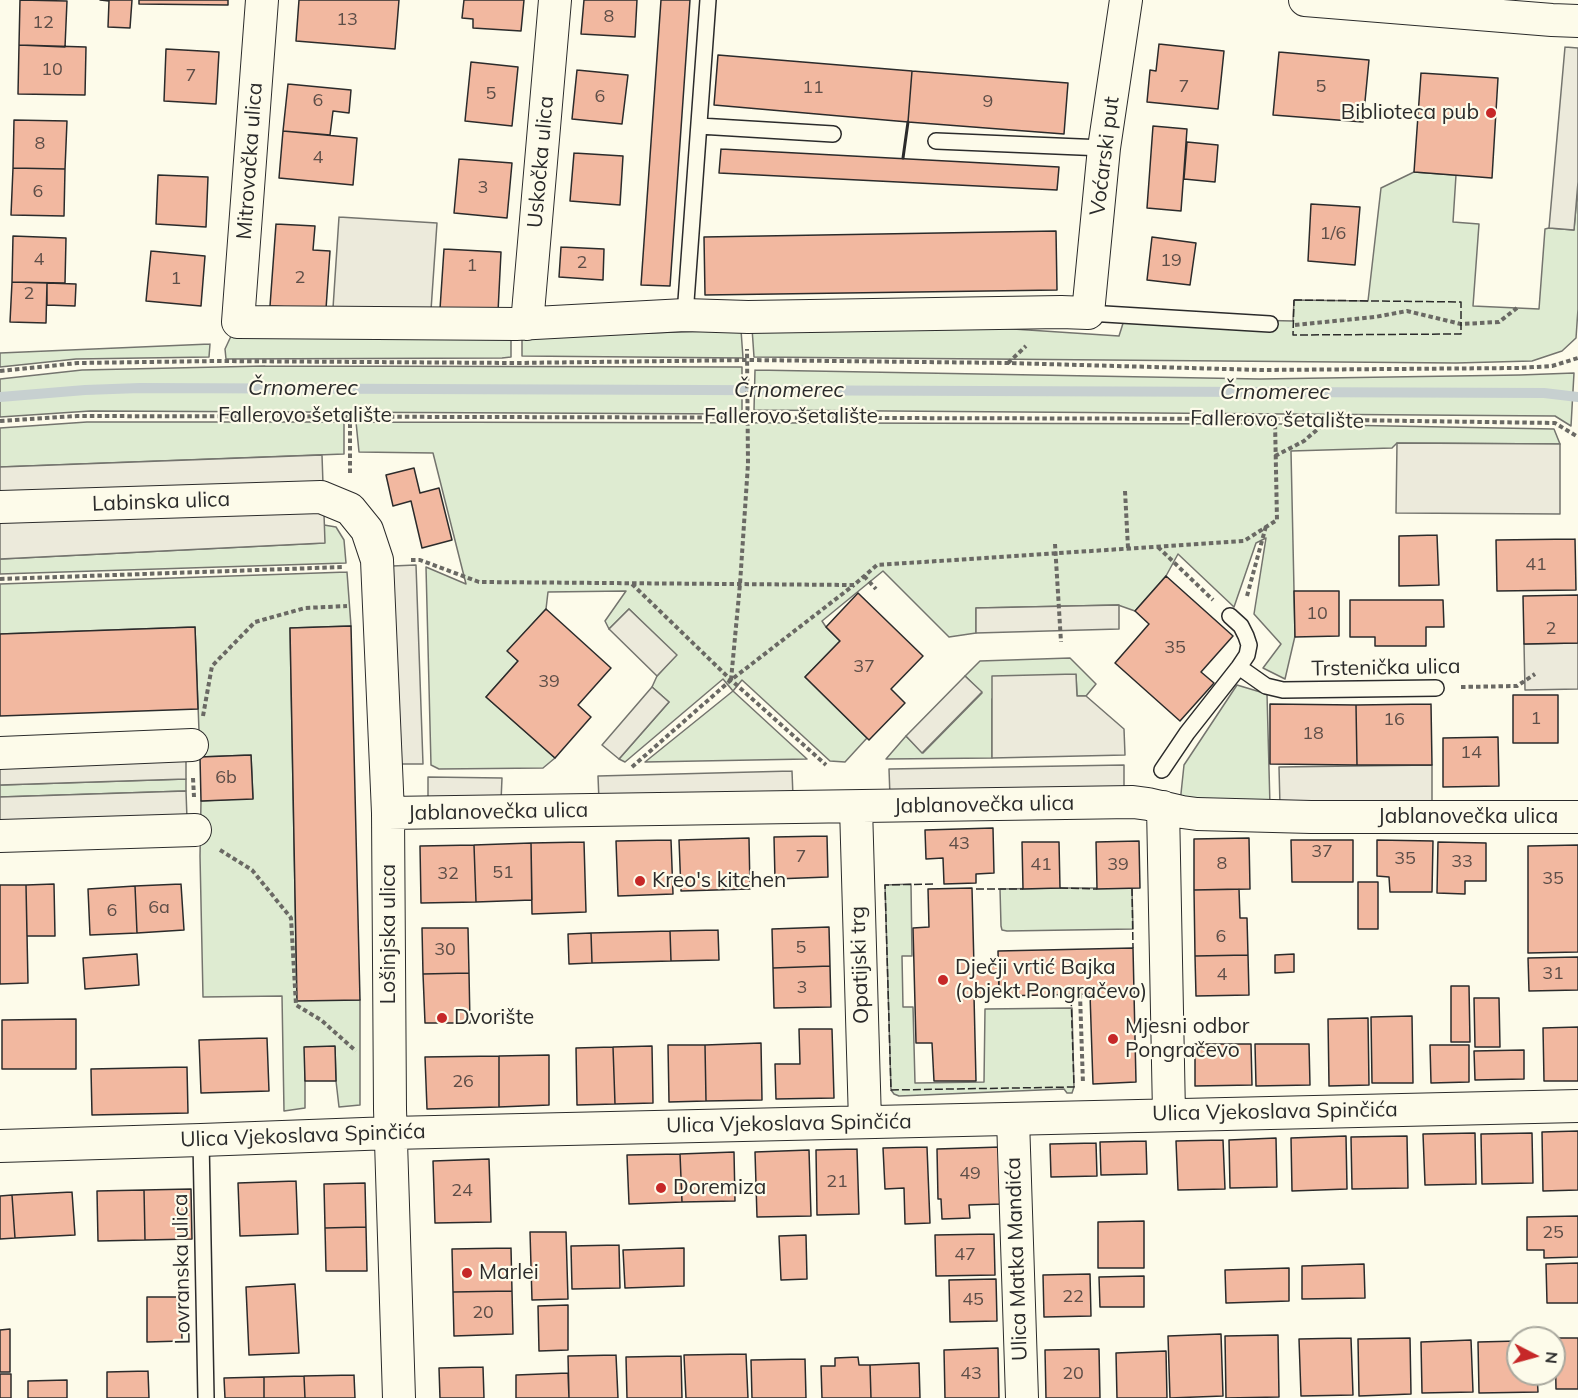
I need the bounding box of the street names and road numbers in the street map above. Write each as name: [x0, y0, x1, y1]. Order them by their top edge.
street label: Mitrovačka ulica: [232, 82, 268, 240]
street label: Uskočka ulica: [523, 95, 559, 229]
street label: Voćarski put: [1085, 95, 1125, 217]
street label: Fallerovo šetalište: [218, 403, 392, 429]
street label: Fallerovo šetalište: [704, 404, 878, 430]
street label: Fallerovo šetalište: [1190, 406, 1364, 434]
street label: Labinska ulica: [92, 487, 230, 517]
street label: Trstenička ulica: [1311, 654, 1461, 682]
street label: Jablanovečka ulica: [894, 791, 1074, 819]
street label: Jablanovečka ulica: [408, 798, 588, 826]
street label: Jablanovečka ulica: [1378, 804, 1558, 830]
street label: Lošinjska ulica: [376, 864, 402, 1004]
street label: Opatijski trg: [845, 906, 875, 1024]
street label: Ulica Vjekoslava Spinčića: [1152, 1097, 1398, 1127]
street label: Ulica Vjekoslava Spinčića: [666, 1109, 912, 1139]
street label: Ulica Vjekoslava Spinčića: [180, 1119, 426, 1153]
street label: Ulica Matka Mandića: [1001, 1157, 1033, 1361]
street label: Lovranska ulica: [168, 1193, 196, 1345]

